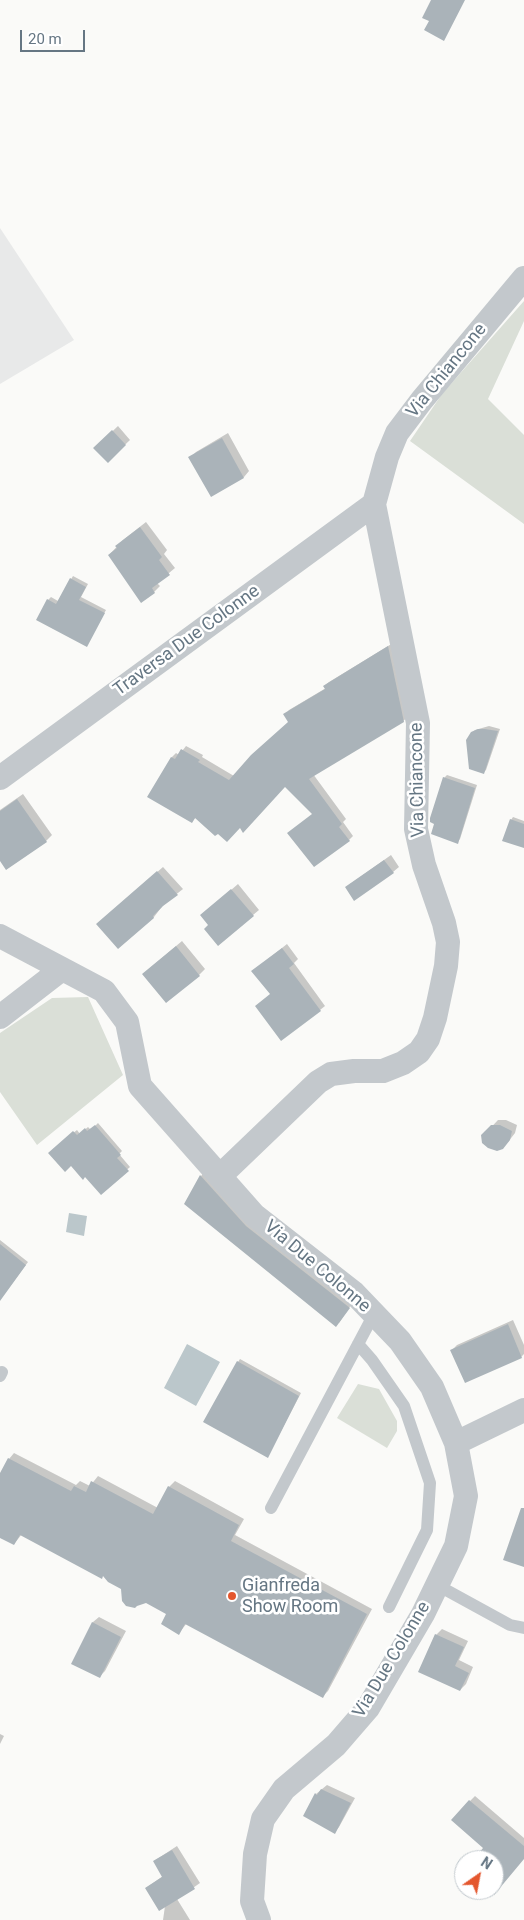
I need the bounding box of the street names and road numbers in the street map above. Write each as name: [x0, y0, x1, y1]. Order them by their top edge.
street label: Via Chiancone: [402, 320, 492, 422]
street label: Traversa Due Colonne: [110, 581, 264, 701]
street label: Via Chiancone: [406, 722, 430, 838]
street label: Via Due Colonne: [260, 1216, 374, 1318]
street label: Via Due Colonne: [349, 1598, 435, 1722]

